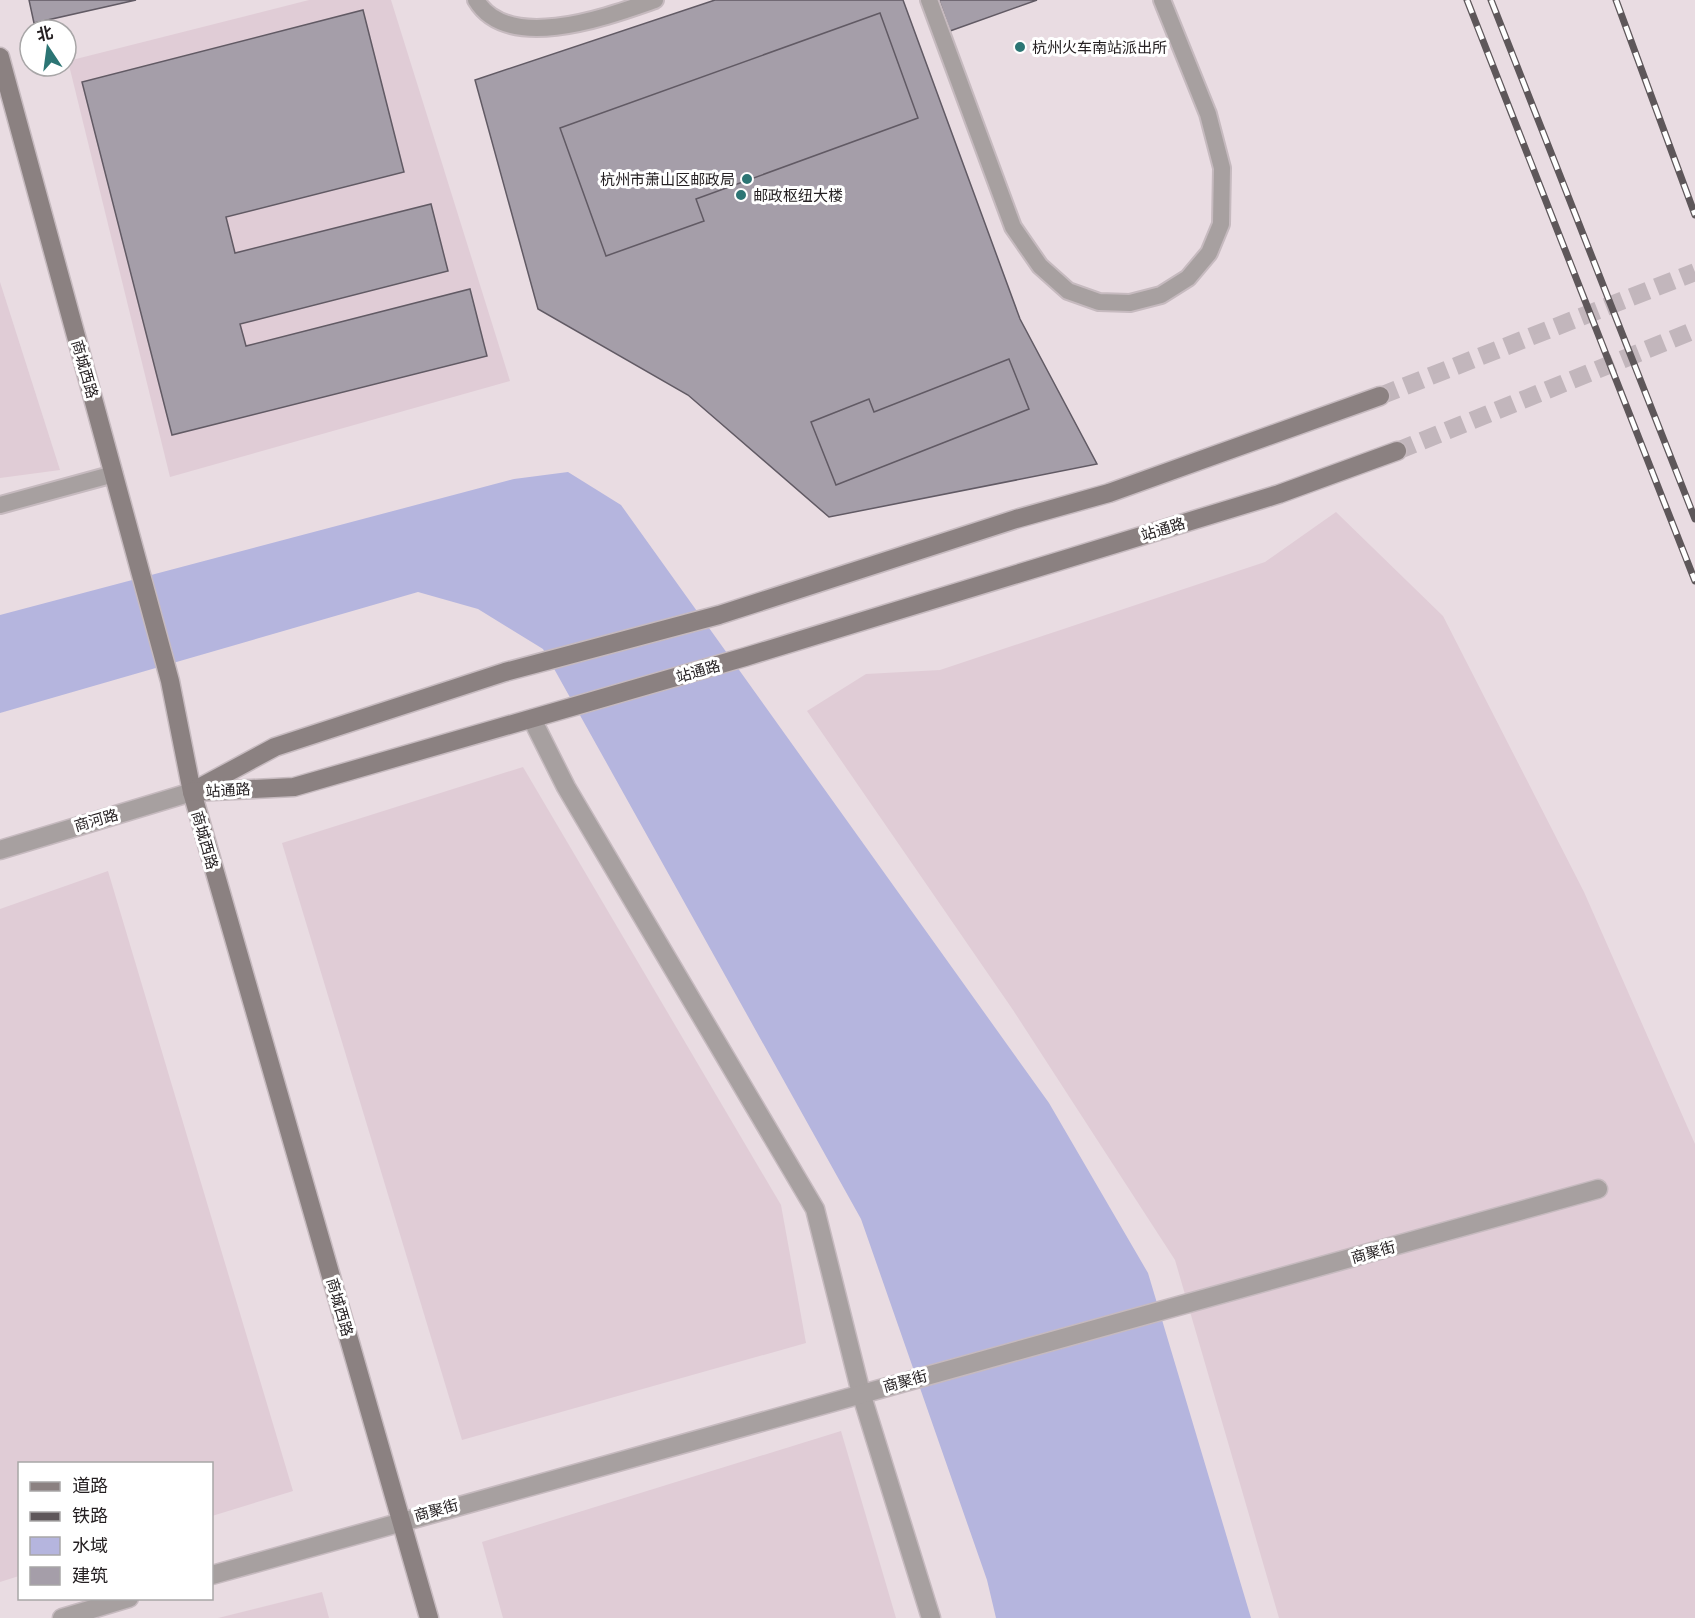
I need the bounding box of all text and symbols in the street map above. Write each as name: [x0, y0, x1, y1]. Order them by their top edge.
north arrow: [18, 18, 78, 78]
text: 北: [34, 21, 55, 47]
place label: 杭州火车南站派出所: [1032, 37, 1167, 58]
marker: 杭州火车南站派出所: [1013, 40, 1027, 54]
place label: 杭州市萧山区邮政局: [600, 169, 735, 190]
marker: 杭州市萧山区邮政局: [740, 172, 754, 186]
place label: 邮政枢纽大楼: [753, 185, 843, 206]
marker: 邮政枢纽大楼: [734, 188, 748, 202]
street label: 商城西路: [67, 337, 103, 401]
street label: 站通路: [1138, 512, 1188, 546]
street label: 站通路: [673, 655, 723, 687]
street label: 站通路: [205, 778, 251, 802]
street label: 商河路: [71, 804, 121, 836]
street label: 商城西路: [187, 808, 223, 872]
street label: 商聚街: [1349, 1236, 1397, 1268]
street label: 商城西路: [322, 1275, 358, 1339]
street label: 商聚街: [881, 1365, 929, 1397]
legend: [18, 1462, 213, 1600]
text: 道路: [72, 1473, 108, 1498]
street label: 商聚街: [412, 1494, 460, 1526]
text: 铁路: [72, 1503, 108, 1528]
text: 水域: [72, 1533, 108, 1558]
text: 建筑: [72, 1563, 108, 1588]

